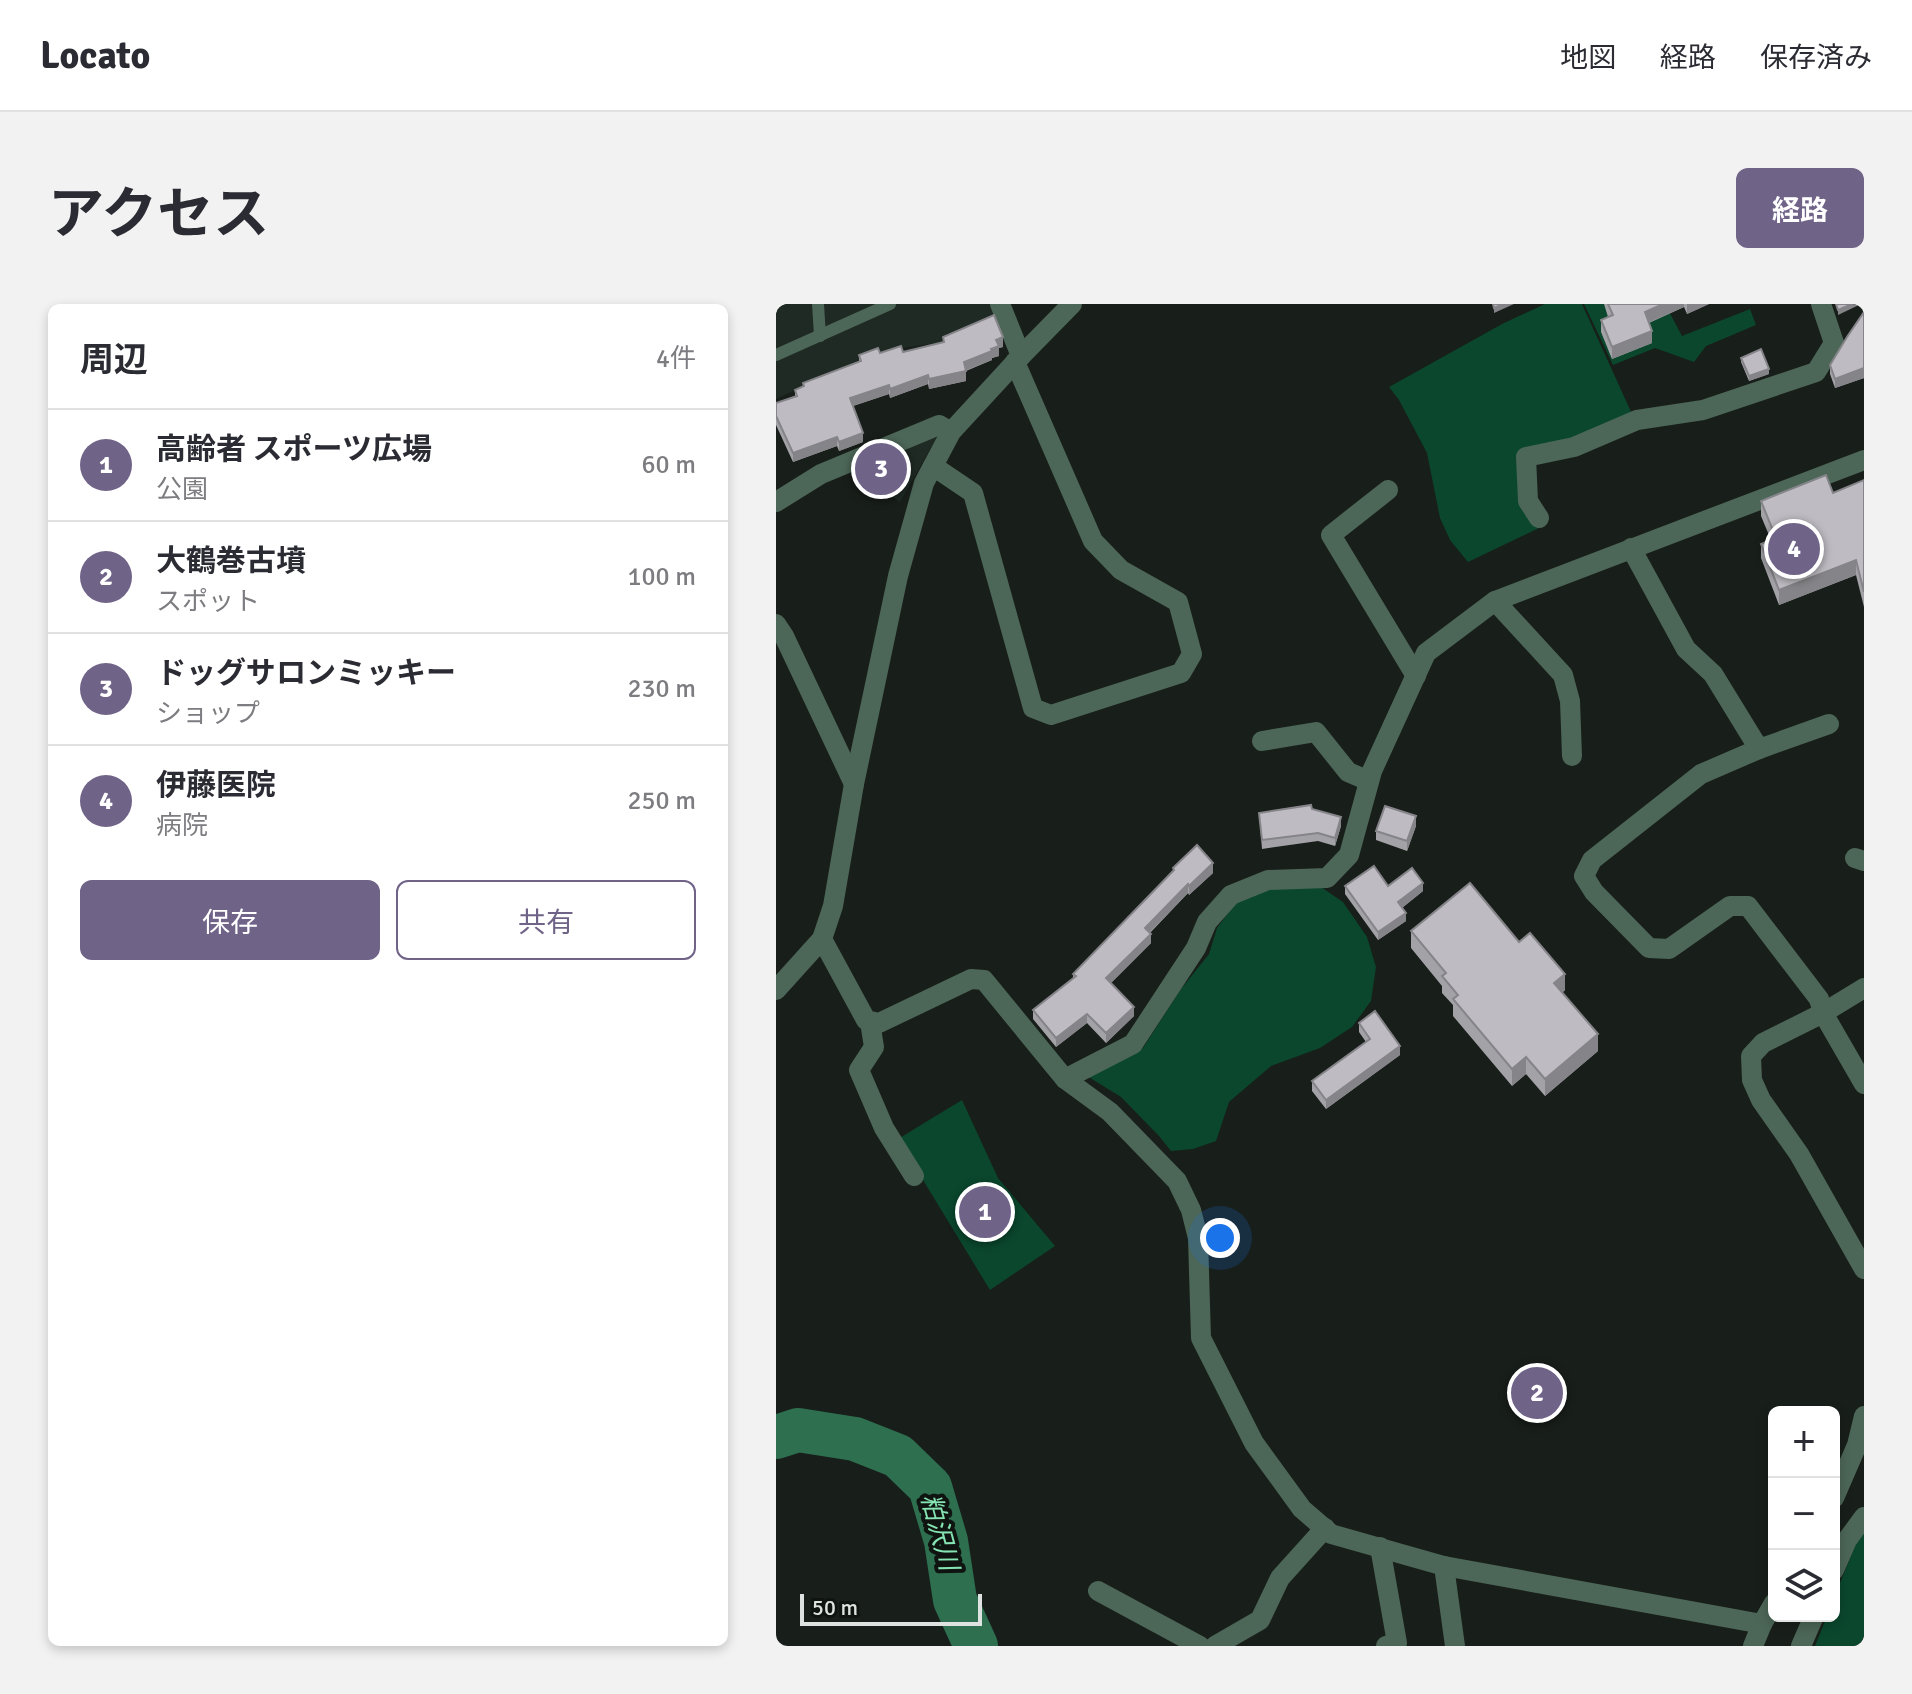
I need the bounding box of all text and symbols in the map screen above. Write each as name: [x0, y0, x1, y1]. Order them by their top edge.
text: Locato: [40, 32, 150, 79]
text: 地図: [1560, 41, 1616, 75]
text: 経路: [1660, 41, 1716, 75]
text: 保存済み: [1760, 41, 1872, 75]
button: 経路: [1736, 168, 1864, 248]
text: アクセス: [48, 180, 269, 249]
text: 周辺: [80, 339, 148, 381]
text: 4件: [656, 343, 696, 375]
text: 高齢者 スポーツ広場: [156, 431, 432, 468]
pin: 3: [855, 439, 907, 499]
text: 1: [99, 449, 113, 481]
text: 60 m: [641, 449, 696, 481]
text: 公園: [156, 474, 208, 506]
pin: 4: [1768, 519, 1820, 579]
text: 大鶴巻古墳: [156, 543, 306, 580]
text: 2: [99, 561, 113, 593]
text: 100 m: [627, 561, 696, 593]
text: スポット: [156, 586, 260, 618]
text: ドッグサロンミッキー: [156, 655, 456, 692]
text: 3: [99, 673, 113, 705]
text: 230 m: [627, 673, 696, 705]
text: ショップ: [156, 698, 260, 730]
text: 伊藤医院: [156, 767, 276, 804]
text: 4: [99, 785, 113, 817]
text: 250 m: [627, 785, 696, 817]
text: 病院: [156, 810, 208, 842]
button: 保存: [80, 880, 380, 960]
button: 共有: [396, 880, 696, 960]
pin: 1: [959, 1182, 1011, 1242]
your location: [1200, 1218, 1240, 1258]
pin: 2: [1511, 1363, 1563, 1423]
map controls: [1768, 1406, 1840, 1622]
button: +: [1768, 1406, 1840, 1478]
button: −: [1768, 1478, 1840, 1550]
water label: 粕沢川: [913, 1490, 965, 1577]
button: layers: [1768, 1550, 1840, 1622]
scale bar: [800, 1590, 982, 1626]
text: 50 m: [812, 1594, 858, 1621]

